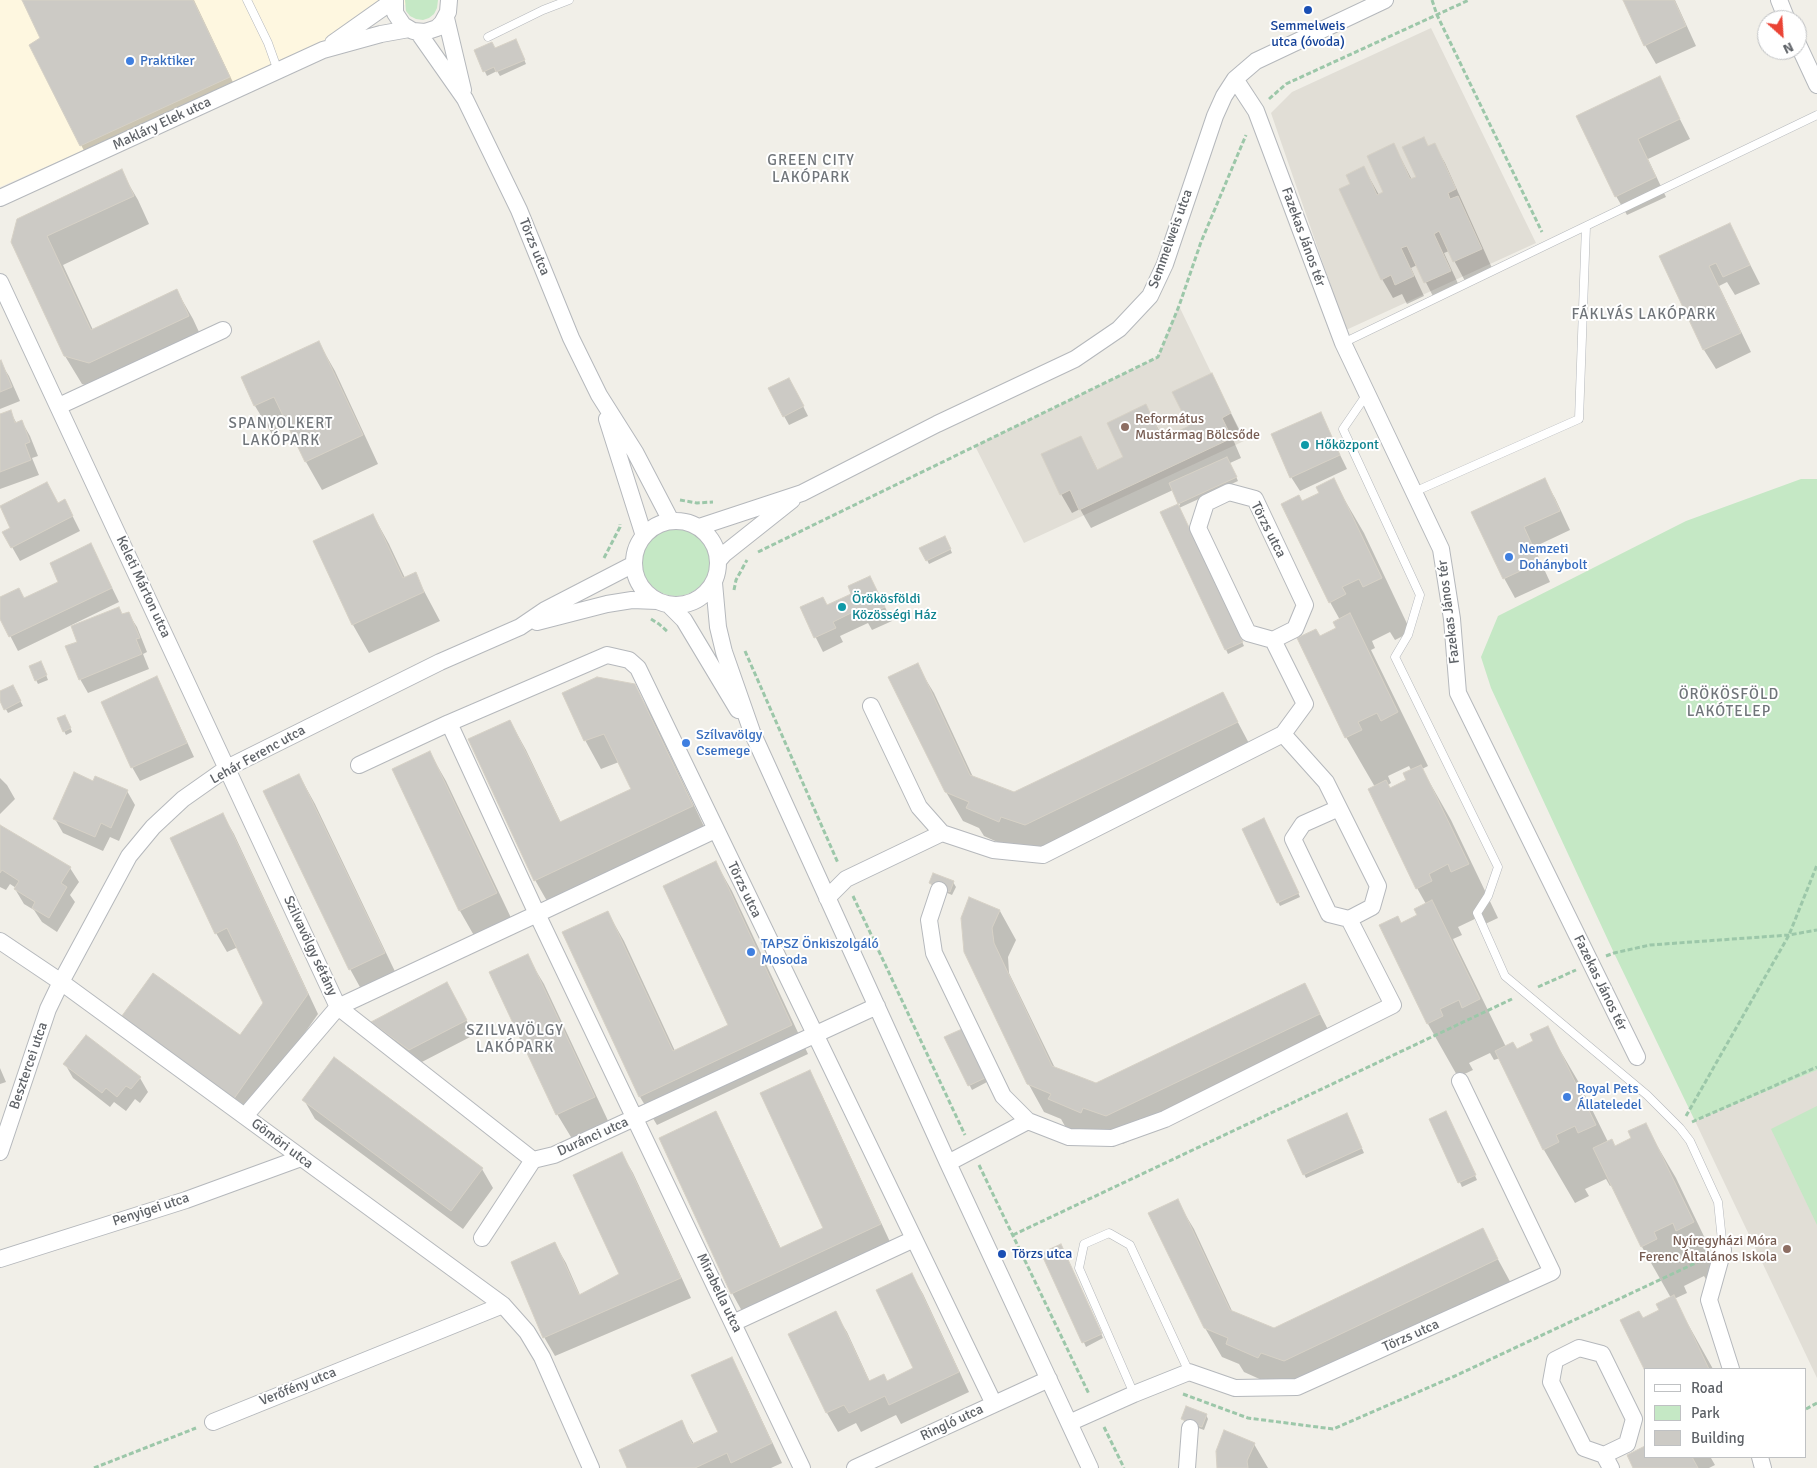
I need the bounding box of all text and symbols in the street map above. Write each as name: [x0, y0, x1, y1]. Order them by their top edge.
marker: Semmelweis utca (óvoda): [1302, 4, 1314, 16]
north arrow: [1757, 10, 1807, 60]
place label: Semmelweis utca (óvoda): [1271, 18, 1345, 50]
text: N: [1780, 38, 1796, 58]
place label: Praktiker: [140, 53, 195, 69]
marker: Praktiker: [124, 55, 136, 67]
street label: Makláry Elek utca: [110, 94, 214, 154]
district label: GREEN CITY LAKÓPARK: [766, 152, 856, 187]
street label: Fazekas János tér: [1277, 185, 1329, 289]
street label: Semmelweis utca: [1145, 187, 1197, 291]
street label: Törzs utca: [515, 216, 553, 278]
district label: FÁKLYÁS LAKÓPARK: [1569, 306, 1719, 324]
place label: Református Mustármag Bölcsőde: [1135, 411, 1260, 444]
district label: SPANYOLKERT LAKÓPARK: [227, 415, 335, 450]
marker: Református Mustármag Bölcsőde: [1119, 421, 1131, 433]
place label: Hőközpont: [1315, 437, 1379, 453]
marker: Hőközpont: [1299, 439, 1311, 451]
street label: Törzs utca: [1247, 499, 1289, 561]
street label: Keleti Márton utca: [112, 533, 174, 641]
place label: Nemzeti Dohánybolt: [1519, 541, 1587, 574]
marker: Nemzeti Dohánybolt: [1503, 551, 1515, 563]
street label: Fazekas János tér: [1434, 559, 1464, 665]
place label: Örökösföldi Közösségi Ház: [852, 591, 937, 624]
marker: Örökösföldi Közösségi Ház: [836, 601, 848, 613]
district label: ÖRÖKÖSFÖLD LAKÓTELEP: [1677, 686, 1781, 721]
street label: Lehár Ferenc utca: [208, 722, 308, 788]
place label: Szílvavölgy Csemege: [696, 727, 762, 760]
marker: Szílvavölgy Csemege: [680, 737, 692, 749]
street label: Törzs utca: [723, 859, 765, 921]
street label: Szilvavölgy sétány: [279, 893, 341, 999]
street label: Fazekas János tér: [1570, 932, 1630, 1034]
place label: TAPSZ Önkiszolgáló Mosoda: [761, 936, 879, 969]
marker: TAPSZ Önkiszolgáló Mosoda: [745, 946, 757, 958]
street label: Besztercei utca: [6, 1020, 52, 1112]
district label: SZILVAVÖLGY LAKÓPARK: [465, 1022, 565, 1057]
place label: Royal Pets Állateledel: [1577, 1081, 1642, 1114]
marker: Royal Pets Állateledel: [1561, 1091, 1573, 1103]
street label: Duránci utca: [555, 1114, 631, 1160]
street label: Gömöri utca: [248, 1115, 316, 1173]
street label: Penyigei utca: [110, 1190, 192, 1230]
place label: Nyíregyházi Móra Ferenc Általános Iskola: [1639, 1233, 1777, 1266]
marker: Nyíregyházi Móra Ferenc Általános Iskola: [1781, 1243, 1793, 1255]
place label: Törzs utca: [1012, 1246, 1072, 1262]
marker: Törzs utca: [996, 1248, 1008, 1260]
street label: Mirabella utca: [693, 1251, 745, 1335]
street label: Törzs utca: [1380, 1316, 1442, 1356]
street label: Verőfény utca: [257, 1364, 339, 1410]
legend: [1644, 1368, 1807, 1458]
text: Road: [1691, 1379, 1723, 1397]
street label: Ringló utca: [918, 1401, 986, 1445]
text: Park: [1691, 1404, 1720, 1422]
text: Building: [1691, 1429, 1745, 1447]

